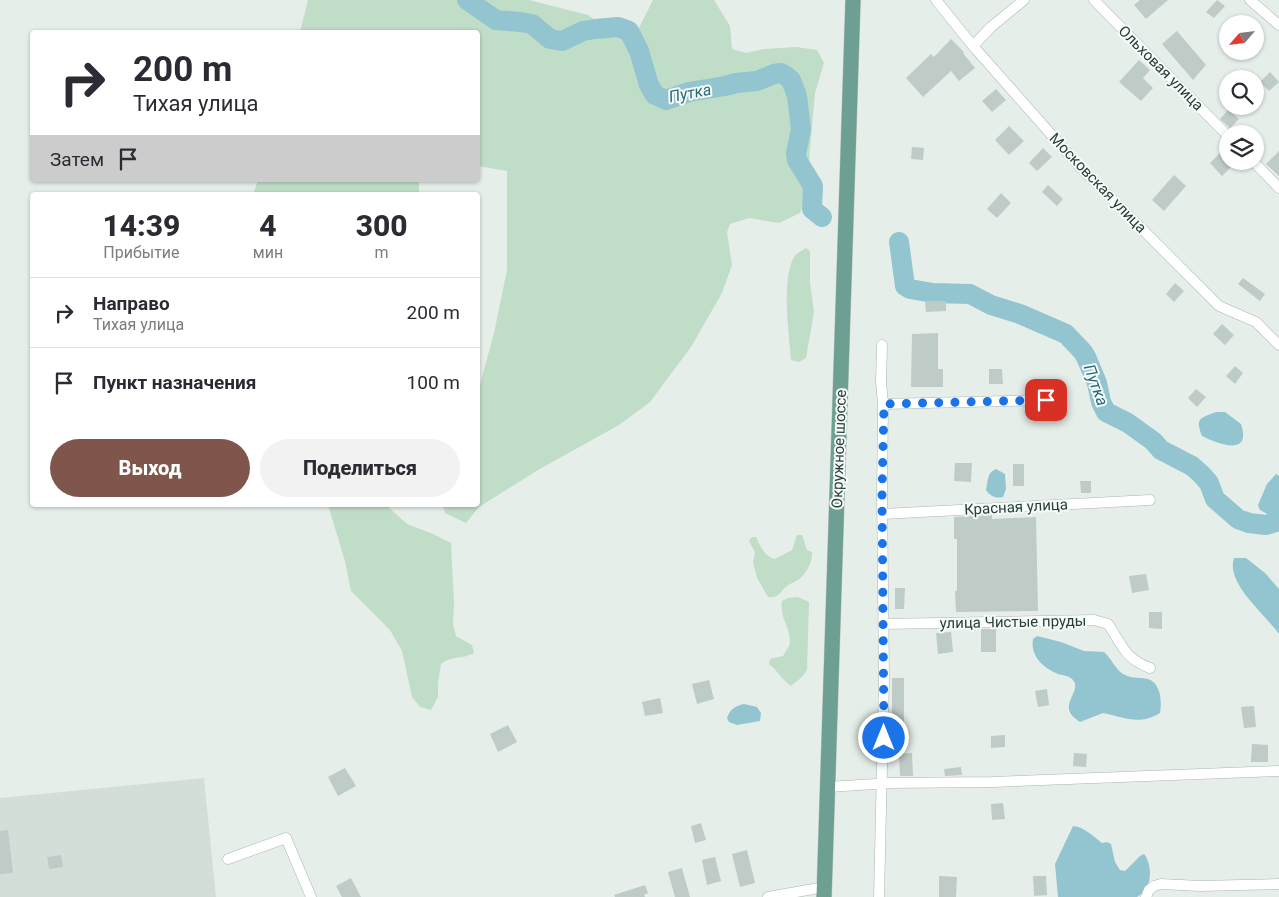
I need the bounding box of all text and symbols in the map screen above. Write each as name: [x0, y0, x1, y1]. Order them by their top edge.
north arrow: [1219, 15, 1264, 60]
map controls: [1219, 15, 1264, 170]
street label: Ольховая улица: [1115, 22, 1207, 114]
text: 200 m: [133, 49, 232, 90]
icon: right: [50, 50, 115, 115]
button: search: [1219, 70, 1264, 115]
water label: Путка: [667, 80, 713, 106]
text: Тихая улица: [133, 91, 258, 116]
button: layers: [1219, 125, 1264, 170]
street label: Московская улица: [1046, 129, 1150, 237]
icon: arrive: [114, 145, 142, 173]
text: Затем: [50, 148, 104, 171]
text: 14:39: [102, 208, 180, 243]
text: 4: [259, 208, 277, 243]
text: 300: [356, 208, 408, 243]
text: Прибытие: [103, 243, 180, 262]
text: мин: [253, 243, 283, 262]
text: m: [375, 243, 389, 262]
text: Направо: [93, 292, 170, 315]
icon: right: [50, 299, 78, 327]
text: 200 m: [407, 301, 460, 324]
text: Тихая улица: [93, 315, 184, 334]
water label: Путка: [1080, 362, 1112, 408]
icon: arrive: [50, 369, 78, 397]
text: Пункт назначения: [93, 371, 256, 394]
text: 100 m: [407, 371, 460, 394]
pin: [1025, 379, 1067, 421]
icon: arrive: [1032, 386, 1060, 414]
street label: Окружное шоссе: [828, 389, 850, 509]
button: Выход: [50, 439, 250, 497]
button: Поделиться: [260, 439, 460, 497]
street label: Красная улица: [964, 495, 1068, 519]
street label: улица Чистые пруды: [940, 612, 1086, 632]
position arrow: [857, 711, 909, 763]

